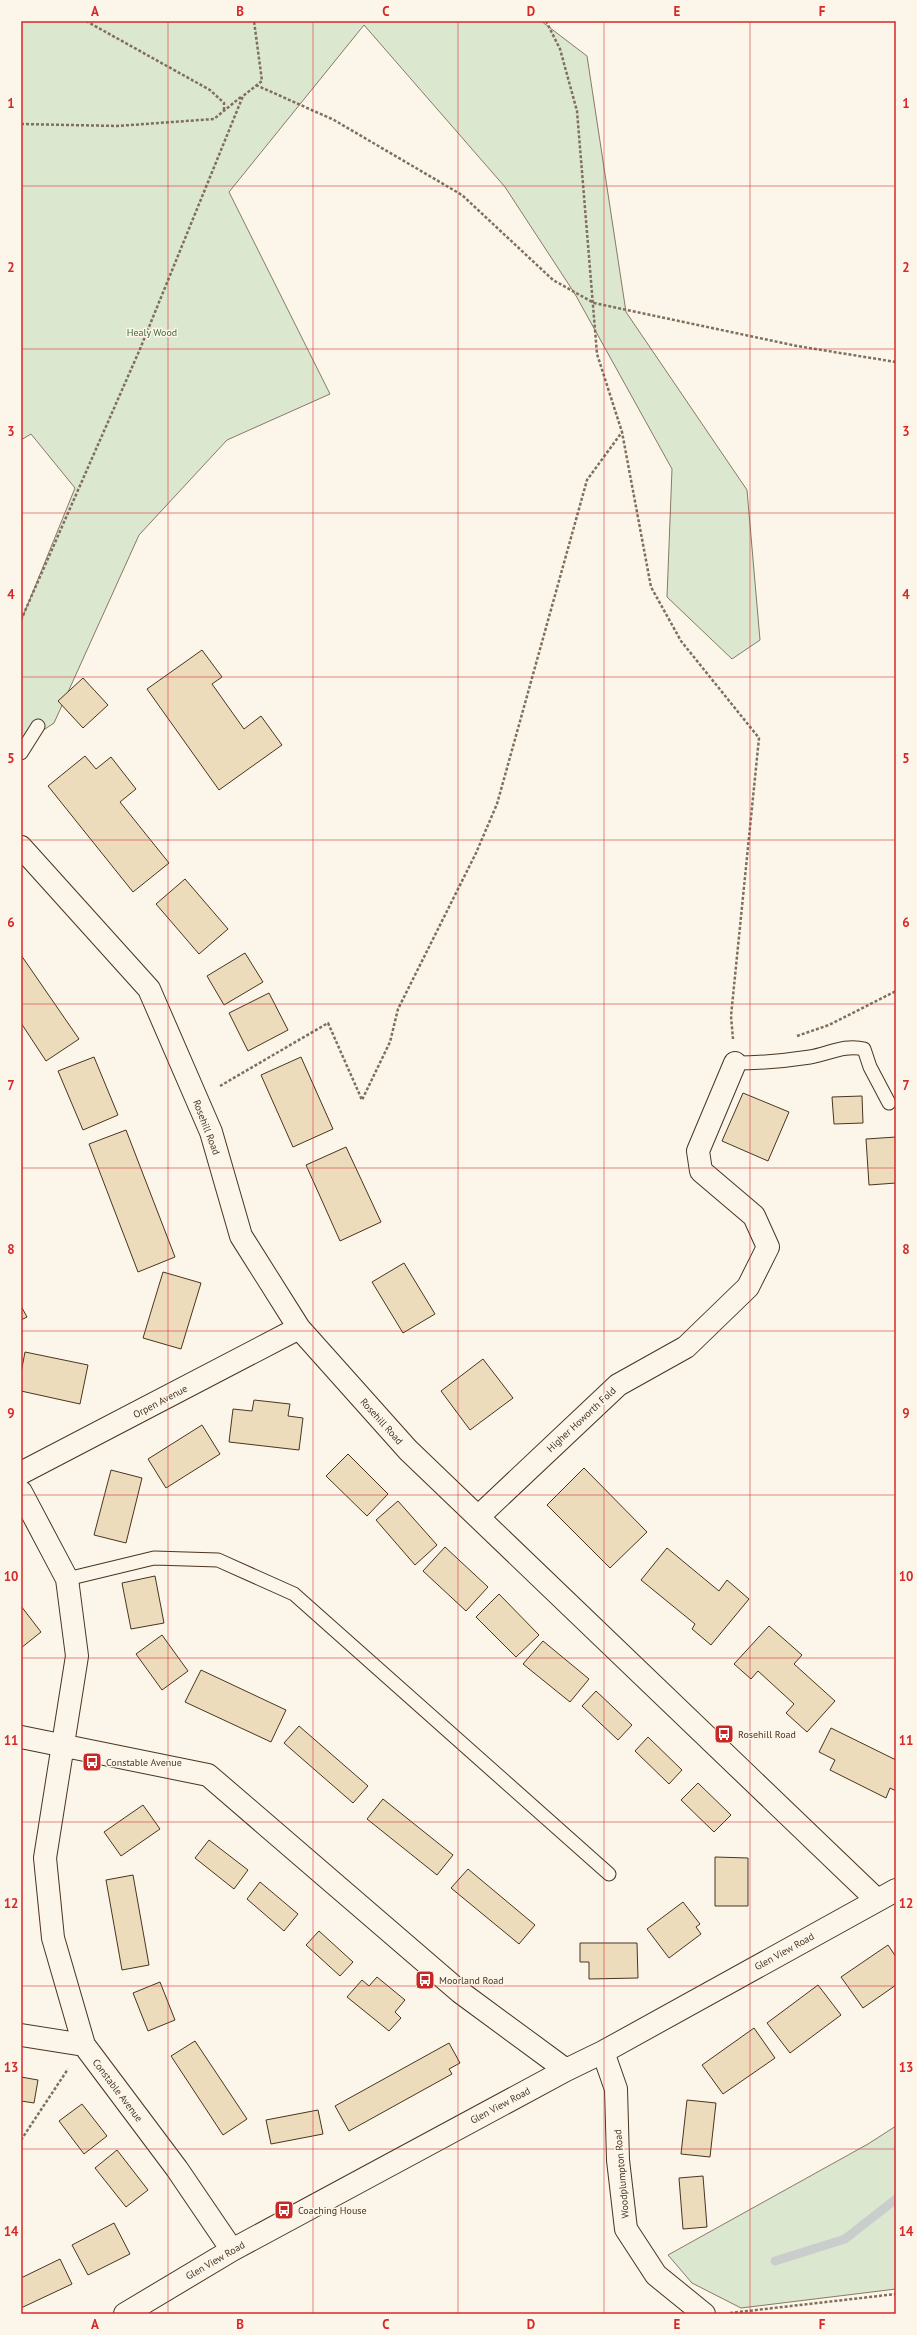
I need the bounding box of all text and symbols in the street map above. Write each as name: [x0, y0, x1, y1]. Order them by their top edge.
text: A: [91, 3, 99, 20]
text: B: [236, 3, 244, 20]
text: C: [382, 3, 390, 20]
text: D: [527, 3, 535, 20]
text: E: [674, 3, 681, 20]
text: F: [819, 3, 826, 20]
text: 1: [7, 95, 15, 112]
text: 1: [902, 95, 910, 112]
text: 2: [7, 259, 15, 276]
text: 2: [902, 259, 910, 276]
park label: Healy Wood: [127, 326, 177, 339]
text: 3: [7, 423, 15, 440]
text: 3: [902, 423, 910, 440]
text: 4: [7, 586, 15, 603]
text: 4: [902, 586, 910, 603]
text: 5: [7, 750, 15, 767]
text: 5: [902, 750, 910, 767]
text: 6: [7, 914, 15, 931]
text: 6: [902, 914, 910, 931]
text: 7: [7, 1077, 15, 1094]
text: 7: [902, 1077, 910, 1094]
street label: Rosehill Road: [190, 1098, 223, 1157]
text: 8: [7, 1241, 15, 1258]
text: 8: [902, 1241, 910, 1258]
street label: Orpen Avenue: [131, 1382, 190, 1421]
street label: Higher Howorth Fold: [544, 1384, 619, 1455]
street label: Rosehill Road: [357, 1395, 406, 1447]
text: 9: [7, 1405, 15, 1422]
text: 9: [902, 1405, 910, 1422]
text: 10: [4, 1568, 18, 1585]
text: 10: [899, 1568, 913, 1585]
bus stop icon: Rosehill Road: [713, 1723, 735, 1745]
place label: Rosehill Road: [738, 1728, 796, 1741]
text: 11: [4, 1732, 18, 1749]
text: 11: [899, 1732, 913, 1749]
bus stop icon: Constable Avenue: [81, 1751, 103, 1773]
place label: Constable Avenue: [106, 1756, 182, 1769]
text: 12: [4, 1895, 18, 1912]
text: 12: [899, 1895, 913, 1912]
street label: Glen View Road: [752, 1930, 816, 1973]
bus stop icon: Moorland Road: [414, 1969, 436, 1991]
place label: Moorland Road: [439, 1974, 504, 1987]
street label: Constable Avenue: [90, 2056, 146, 2124]
text: 13: [4, 2059, 18, 2076]
text: 13: [899, 2059, 913, 2076]
street label: Glen View Road: [468, 2084, 533, 2127]
street label: Woodplumpton Road: [611, 2129, 632, 2219]
bus stop icon: Coaching House: [273, 2199, 295, 2221]
place label: Coaching House: [298, 2204, 367, 2217]
text: 14: [4, 2223, 19, 2240]
text: 14: [899, 2223, 914, 2240]
street label: Glen View Road: [183, 2238, 247, 2283]
text: A: [91, 2316, 99, 2333]
text: B: [236, 2316, 244, 2333]
text: C: [382, 2316, 390, 2333]
text: D: [527, 2316, 535, 2333]
text: E: [674, 2316, 681, 2333]
text: F: [819, 2316, 826, 2333]

